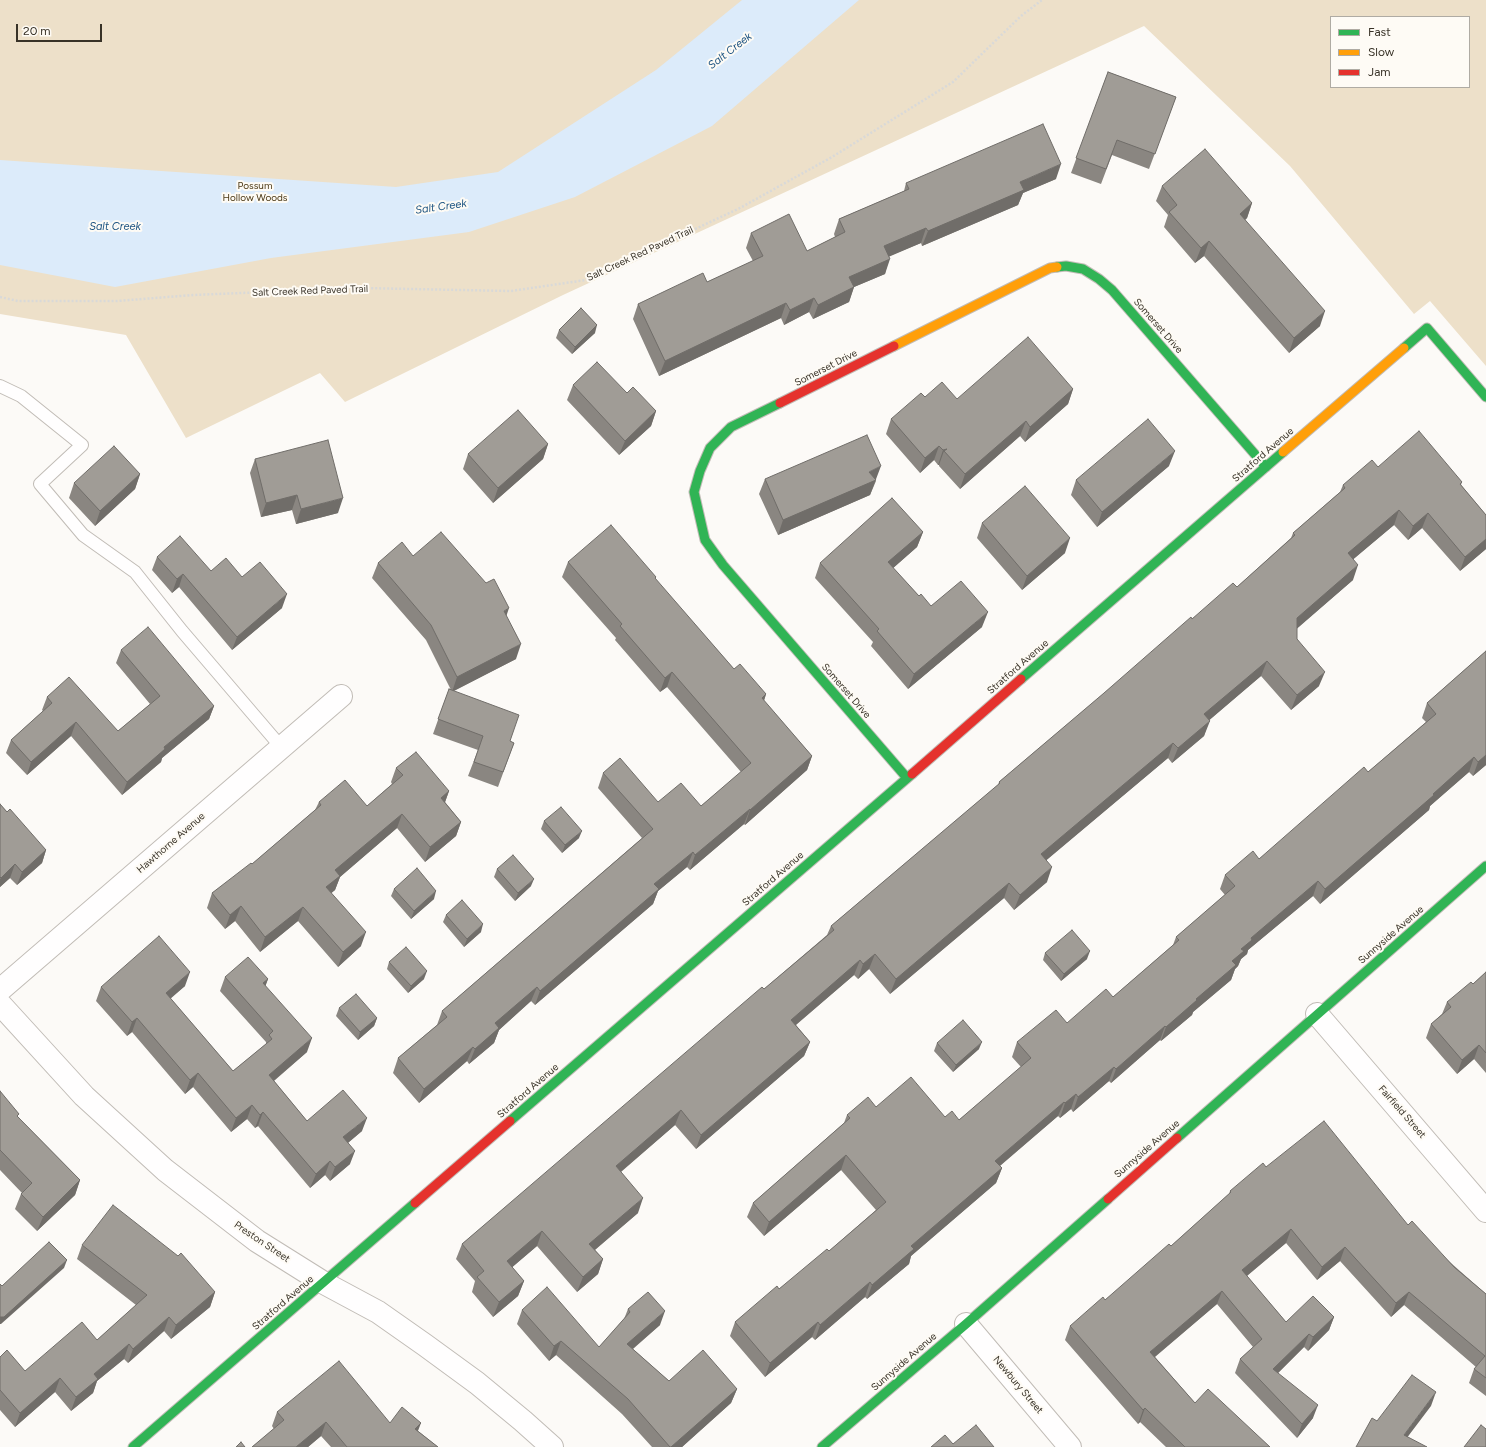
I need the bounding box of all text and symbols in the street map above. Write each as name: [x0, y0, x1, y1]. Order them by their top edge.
scale bar: [18, 16, 104, 42]
legend: [1330, 16, 1470, 88]
text: 20 m: [23, 24, 51, 38]
text: Fast: [1368, 25, 1391, 39]
water label: Salt Creek: [706, 30, 754, 72]
text: Slow: [1368, 45, 1394, 59]
text: Jam: [1368, 65, 1391, 79]
park label: Possum Hollow Woods: [223, 180, 287, 204]
water label: Salt Creek: [414, 197, 468, 217]
water label: Salt Creek: [89, 220, 141, 234]
street label: Salt Creek Red Paved Trail: [585, 224, 695, 284]
street label: Salt Creek Red Paved Trail: [252, 283, 368, 299]
street label: Somerset Drive: [1131, 296, 1185, 356]
street label: Somerset Drive: [793, 347, 859, 389]
street label: Stratford Avenue: [1230, 425, 1296, 485]
street label: Stratford Avenue: [985, 637, 1051, 697]
street label: Somerset Drive: [819, 661, 873, 721]
street label: Hawthorne Avenue: [135, 810, 207, 876]
street label: Stratford Avenue: [740, 849, 806, 909]
street label: Sunnyside Avenue: [1356, 903, 1426, 967]
street label: Stratford Avenue: [495, 1061, 561, 1121]
street label: Fairfield Street: [1376, 1083, 1428, 1141]
street label: Sunnyside Avenue: [1112, 1117, 1182, 1181]
street label: Preston Street: [232, 1219, 292, 1265]
street label: Stratford Avenue: [250, 1273, 316, 1333]
street label: Sunnyside Avenue: [869, 1330, 939, 1394]
street label: Newbury Street: [990, 1354, 1046, 1416]

